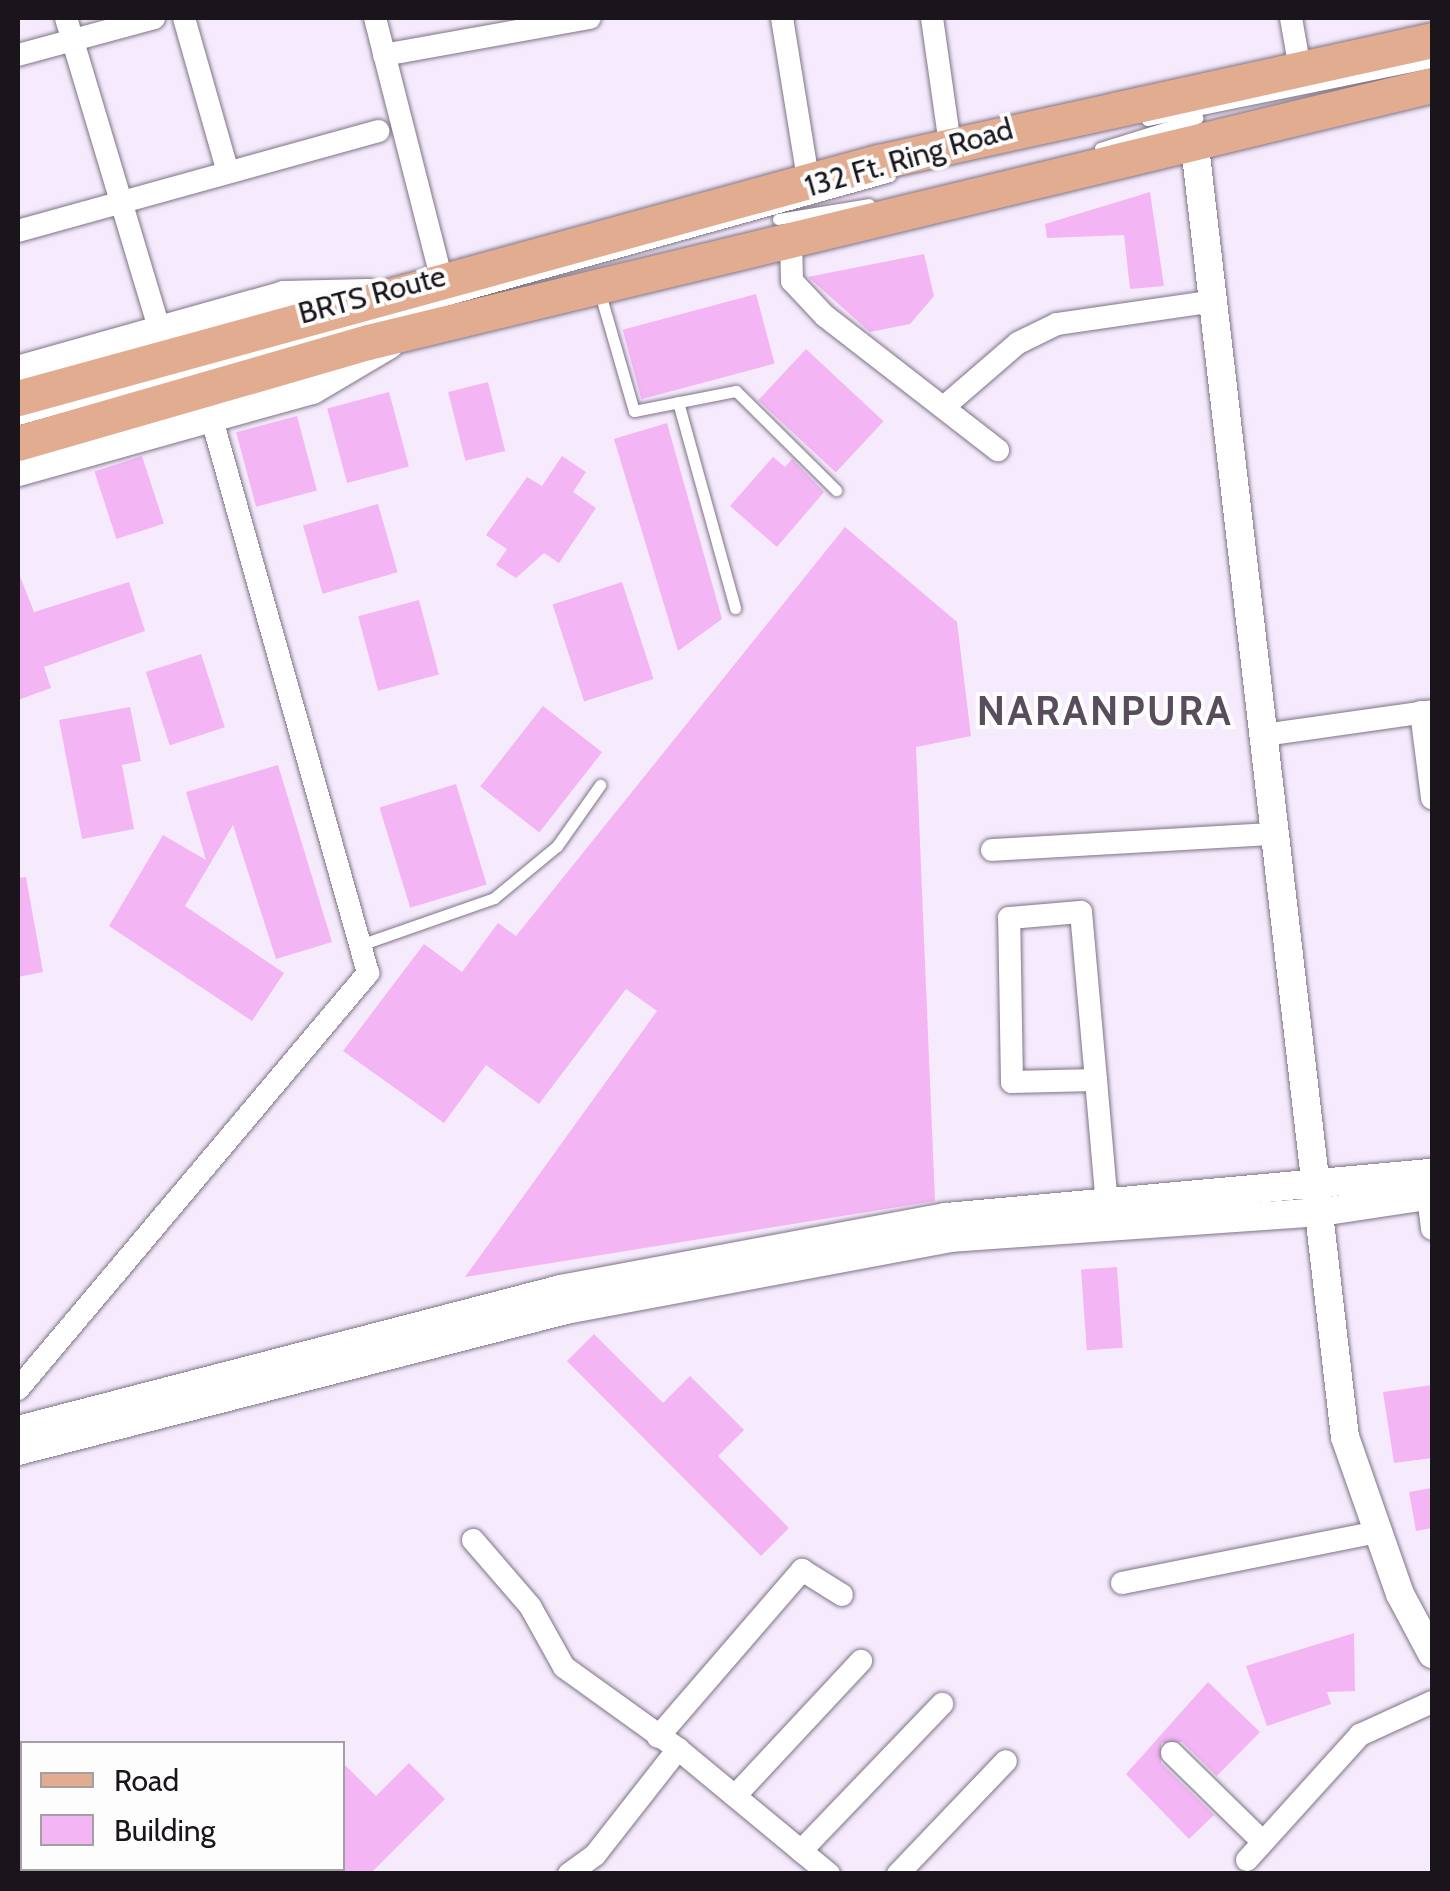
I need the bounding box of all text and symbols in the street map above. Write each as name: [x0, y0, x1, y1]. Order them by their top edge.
street label: 132 Ft. Ring Road: [801, 111, 1017, 205]
street label: BRTS Route: [294, 258, 450, 332]
district label: NARANPURA: [977, 687, 1233, 735]
legend: [20, 1741, 345, 1871]
text: Road: [114, 1762, 179, 1799]
text: Building: [114, 1812, 216, 1849]

